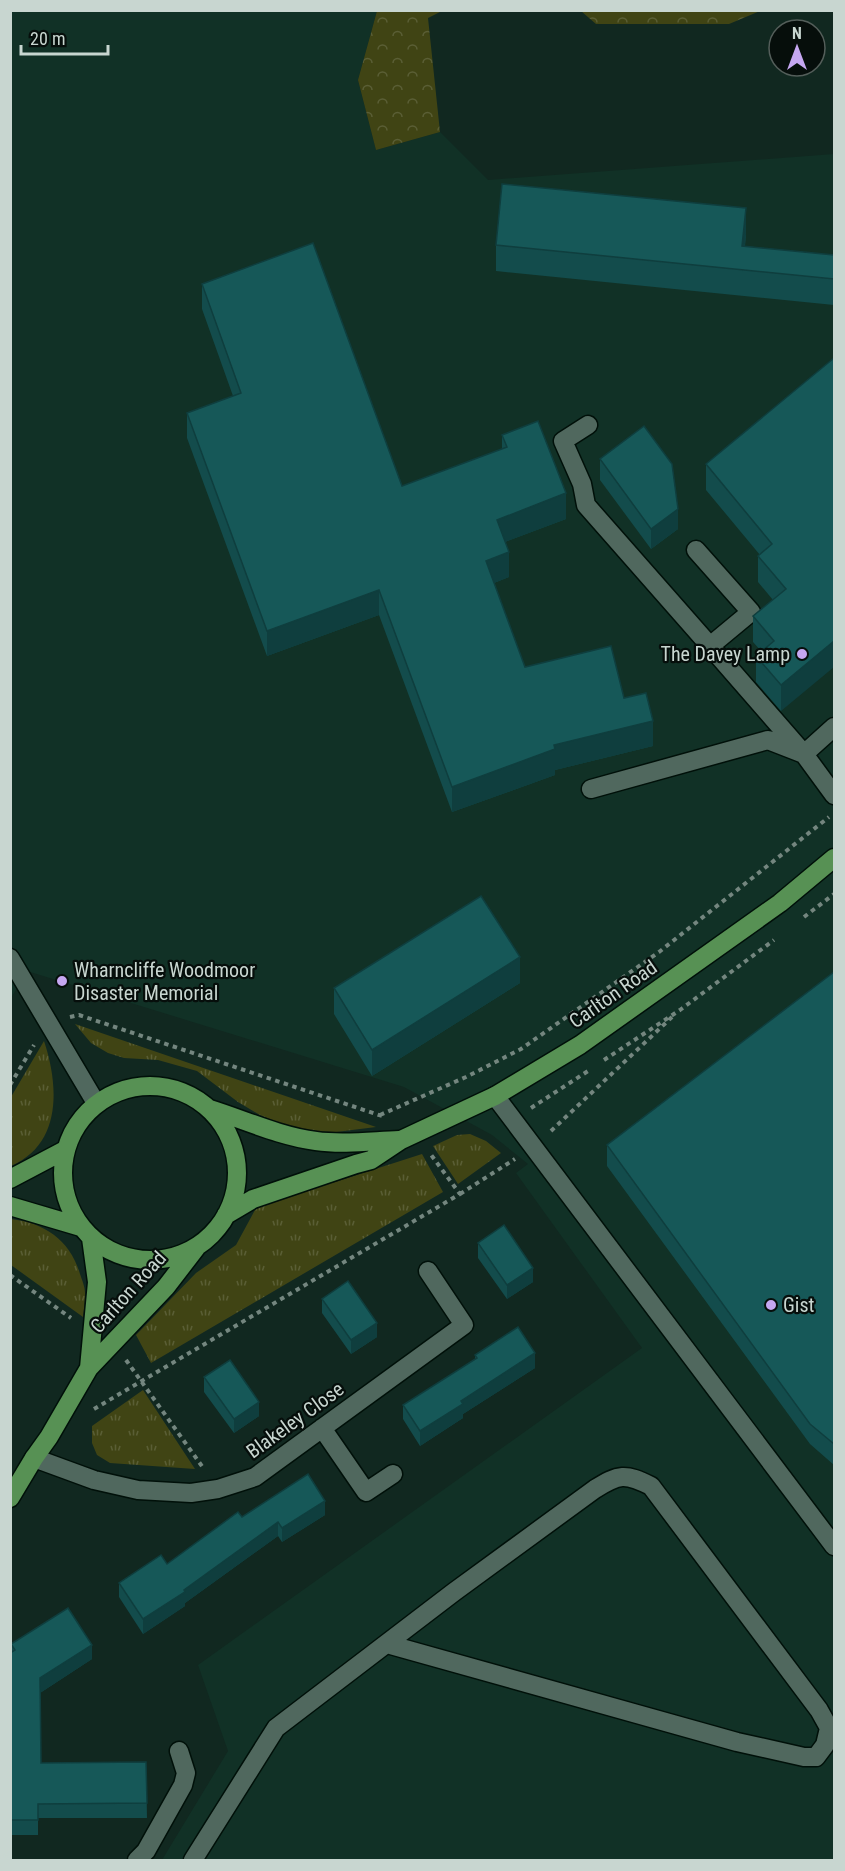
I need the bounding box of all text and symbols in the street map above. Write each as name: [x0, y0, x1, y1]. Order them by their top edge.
scale bar: [21, 18, 108, 56]
north arrow: [767, 18, 827, 78]
text: N: [792, 24, 802, 43]
text: 20 m: [30, 28, 65, 49]
place label: The Davey Lamp: [661, 642, 790, 666]
marker: The Davey Lamp: [795, 647, 809, 661]
street label: Carlton Road: [564, 955, 662, 1033]
place label: Wharncliffe Woodmoor Disaster Memorial: [74, 958, 255, 1005]
marker: Wharncliffe Woodmoor Disaster Memorial: [55, 974, 69, 988]
street label: Carlton Road: [85, 1246, 171, 1338]
place label: Gist: [783, 1293, 815, 1317]
marker: Gist: [764, 1298, 778, 1312]
street label: Blakeley Close: [242, 1377, 348, 1463]

